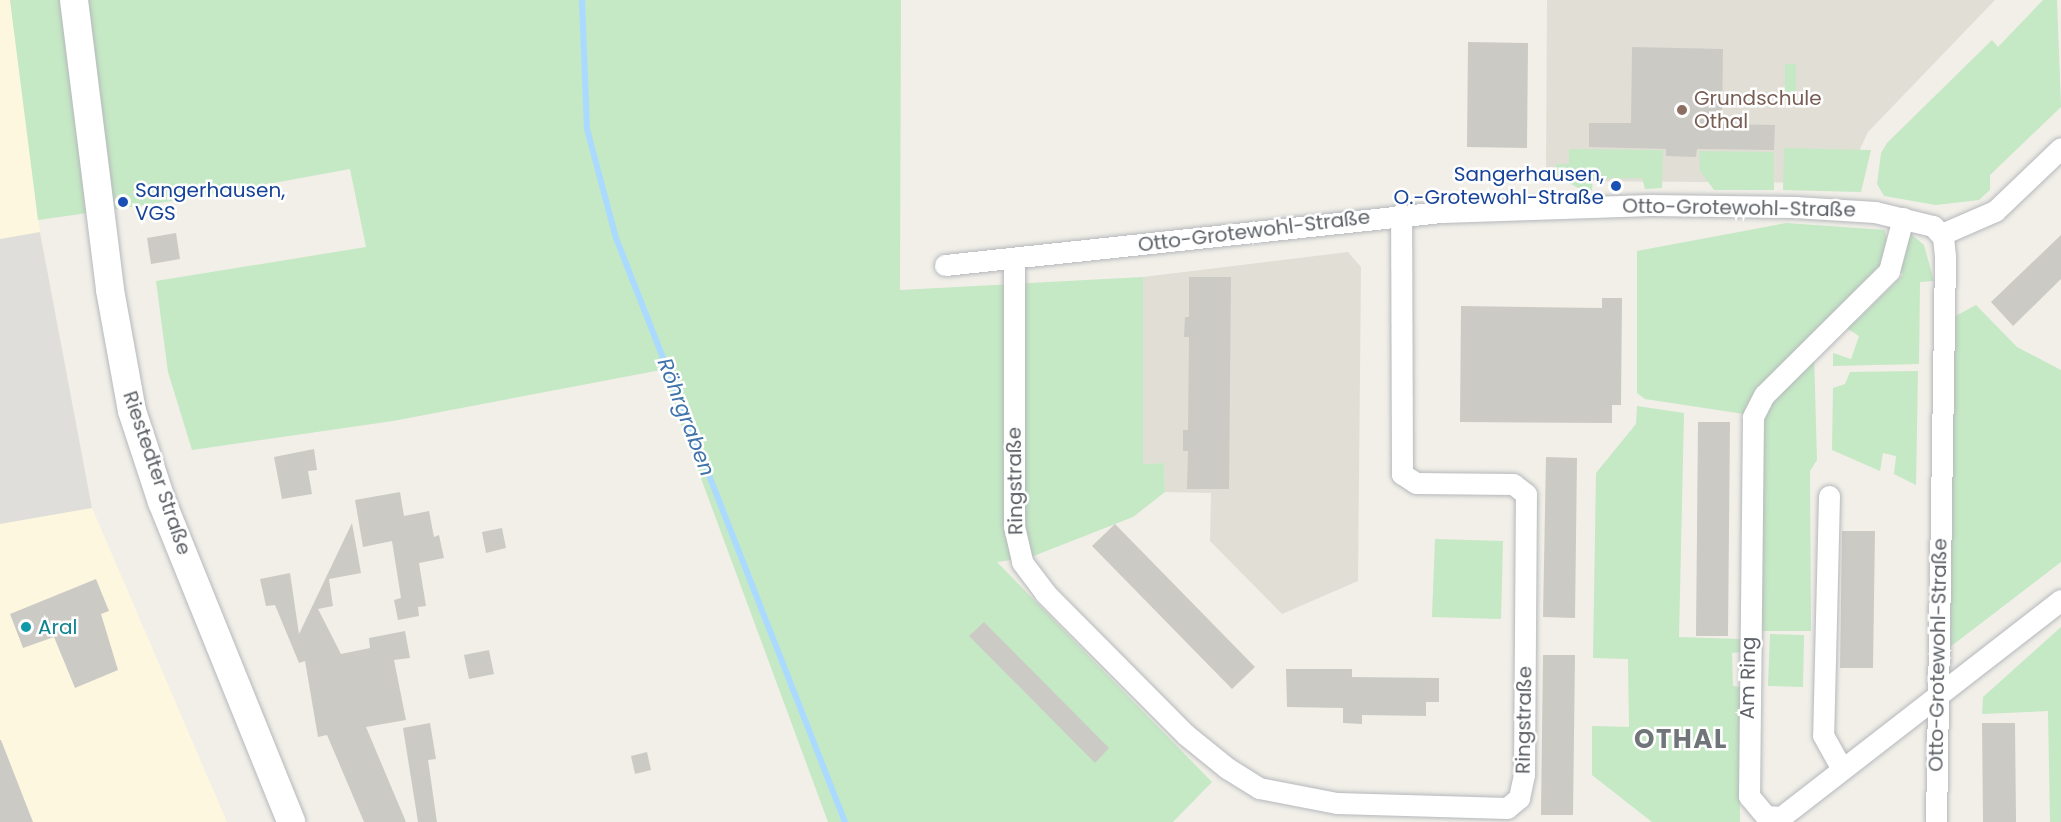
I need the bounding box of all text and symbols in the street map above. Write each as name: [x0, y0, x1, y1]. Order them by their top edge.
place label: Grundschule Othal: [1694, 86, 1822, 133]
marker: Grundschule Othal: [1675, 103, 1689, 117]
place label: Sangerhausen, O.-Grotewohl-Straße: [1394, 162, 1604, 209]
place label: Sangerhausen, VGS: [135, 178, 285, 225]
marker: Sangerhausen, O.-Grotewohl-Straße: [1609, 179, 1623, 193]
street label: Otto-Grotewohl-Straße: [1622, 194, 1856, 222]
marker: Sangerhausen, VGS: [116, 195, 130, 209]
street label: Otto-Grotewohl-Straße: [1137, 205, 1371, 257]
water label: Röhrgraben: [652, 354, 720, 480]
street label: Riestedter Straße: [118, 388, 196, 558]
street label: Ringstraße: [1002, 427, 1028, 535]
street label: Otto-Grotewohl-Straße: [1924, 538, 1952, 772]
place label: Aral: [38, 615, 77, 639]
marker: Aral: [19, 620, 33, 634]
street label: Am Ring: [1735, 636, 1761, 720]
street label: Ringstraße: [1511, 666, 1537, 774]
district label: OTHAL: [1634, 724, 1728, 756]

